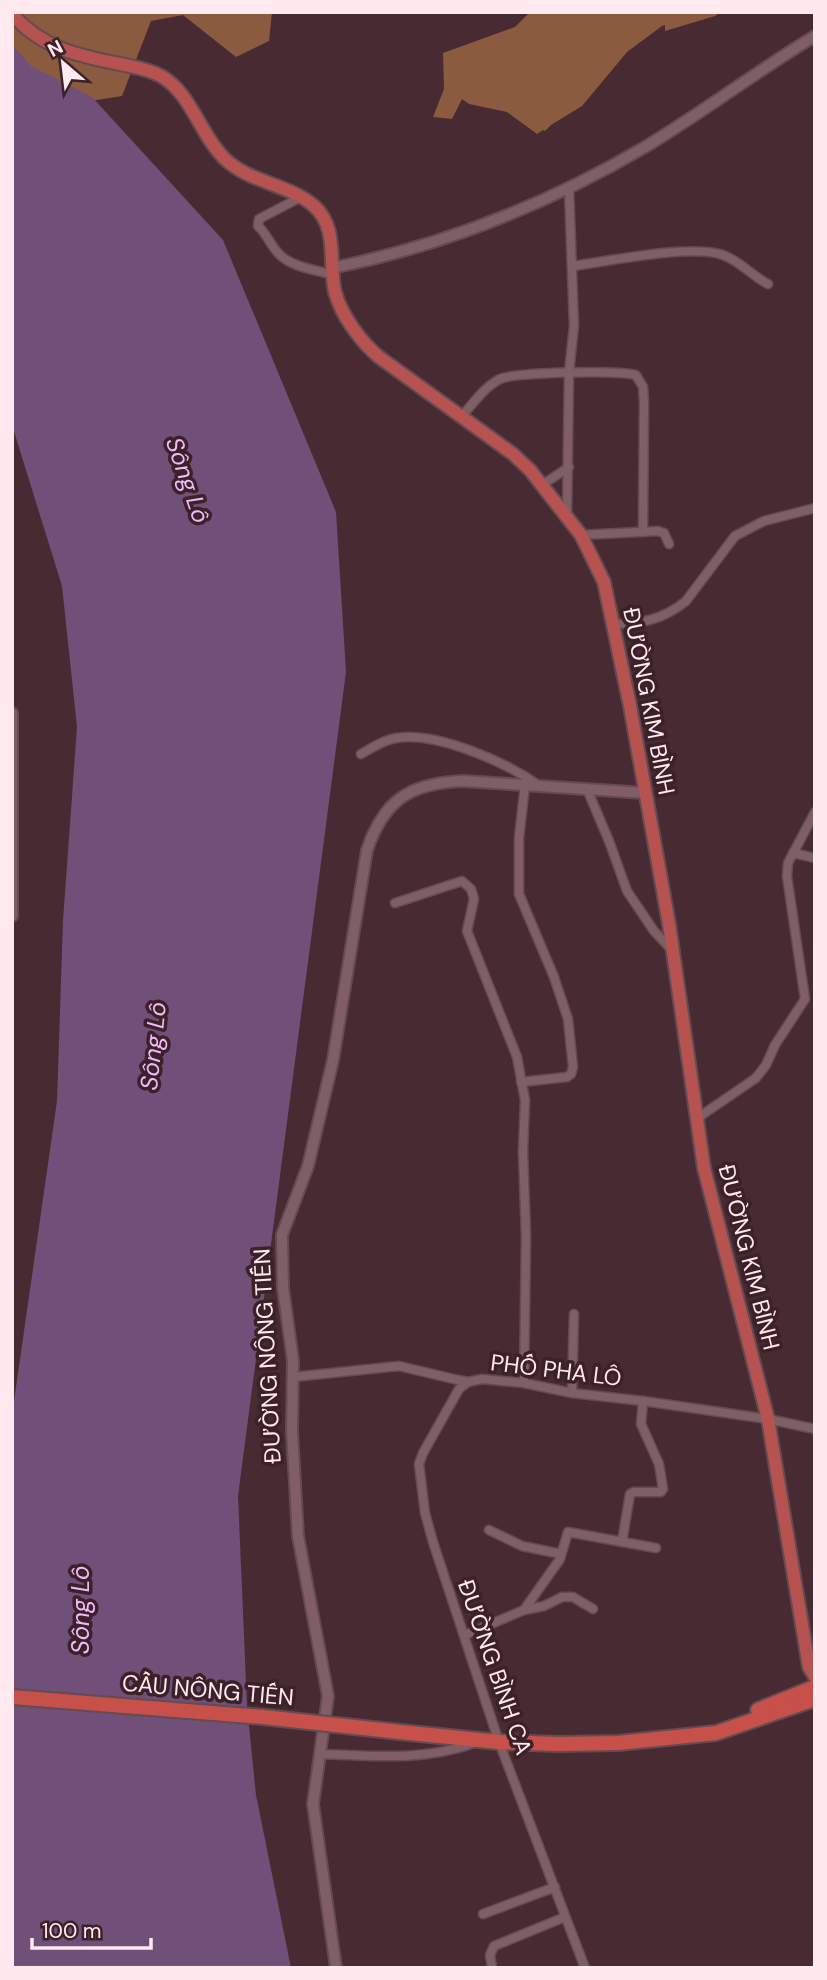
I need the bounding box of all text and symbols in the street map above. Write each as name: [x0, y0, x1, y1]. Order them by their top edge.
north arrow: [28, 28, 98, 98]
text: N: [43, 34, 67, 63]
water label: Sông Lô: [159, 433, 217, 527]
street label: ĐƯỜNG KIM BÌNH: [616, 605, 682, 797]
water label: Sông Lô: [133, 1000, 173, 1092]
street label: ĐƯỜNG KIM BÌNH: [711, 1161, 787, 1353]
street label: ĐƯỜNG NÔNG TIẾN: [246, 1248, 288, 1464]
street label: PHỐ PHA LÔ: [489, 1347, 623, 1393]
water label: Sông Lô: [65, 1566, 96, 1654]
street label: ĐƯỜNG BÌNH CA: [451, 1575, 539, 1759]
street label: CẦU NÔNG TIẾN: [121, 1668, 295, 1712]
scale bar: [32, 1906, 150, 1950]
text: 100 m: [42, 1917, 102, 1945]

